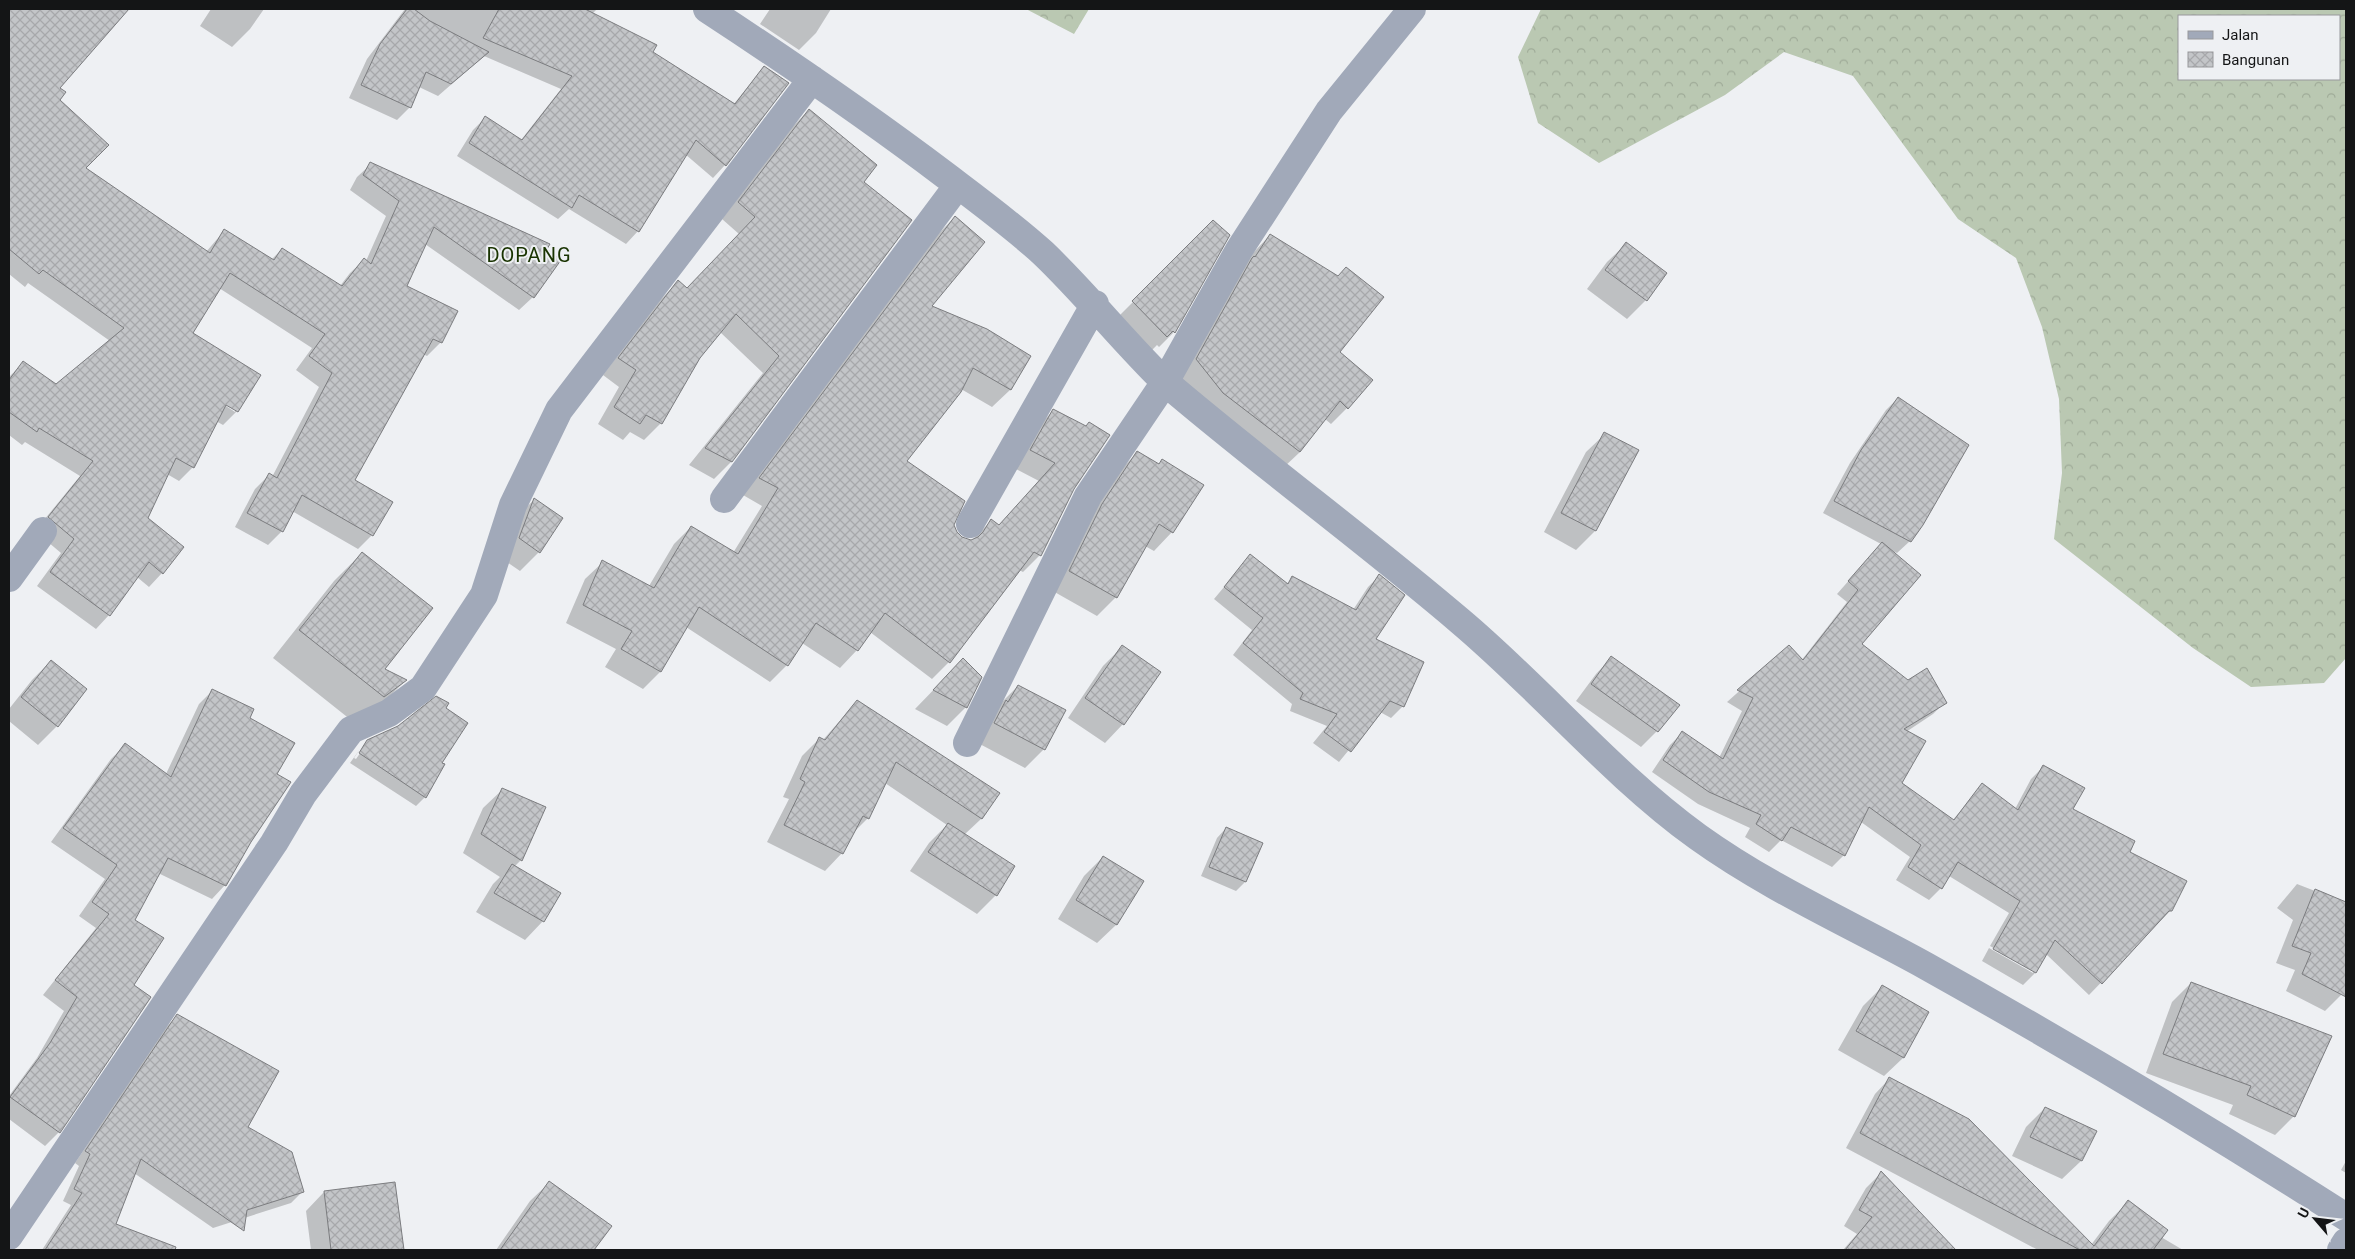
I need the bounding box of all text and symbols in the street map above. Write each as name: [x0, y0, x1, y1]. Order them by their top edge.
legend: [2178, 15, 2340, 80]
text: Jalan: [2222, 26, 2259, 44]
text: Bangunan: [2222, 51, 2289, 69]
district label: DOPANG: [486, 243, 572, 267]
north arrow: [2290, 1194, 2340, 1244]
text: U: [2294, 1205, 2313, 1221]

